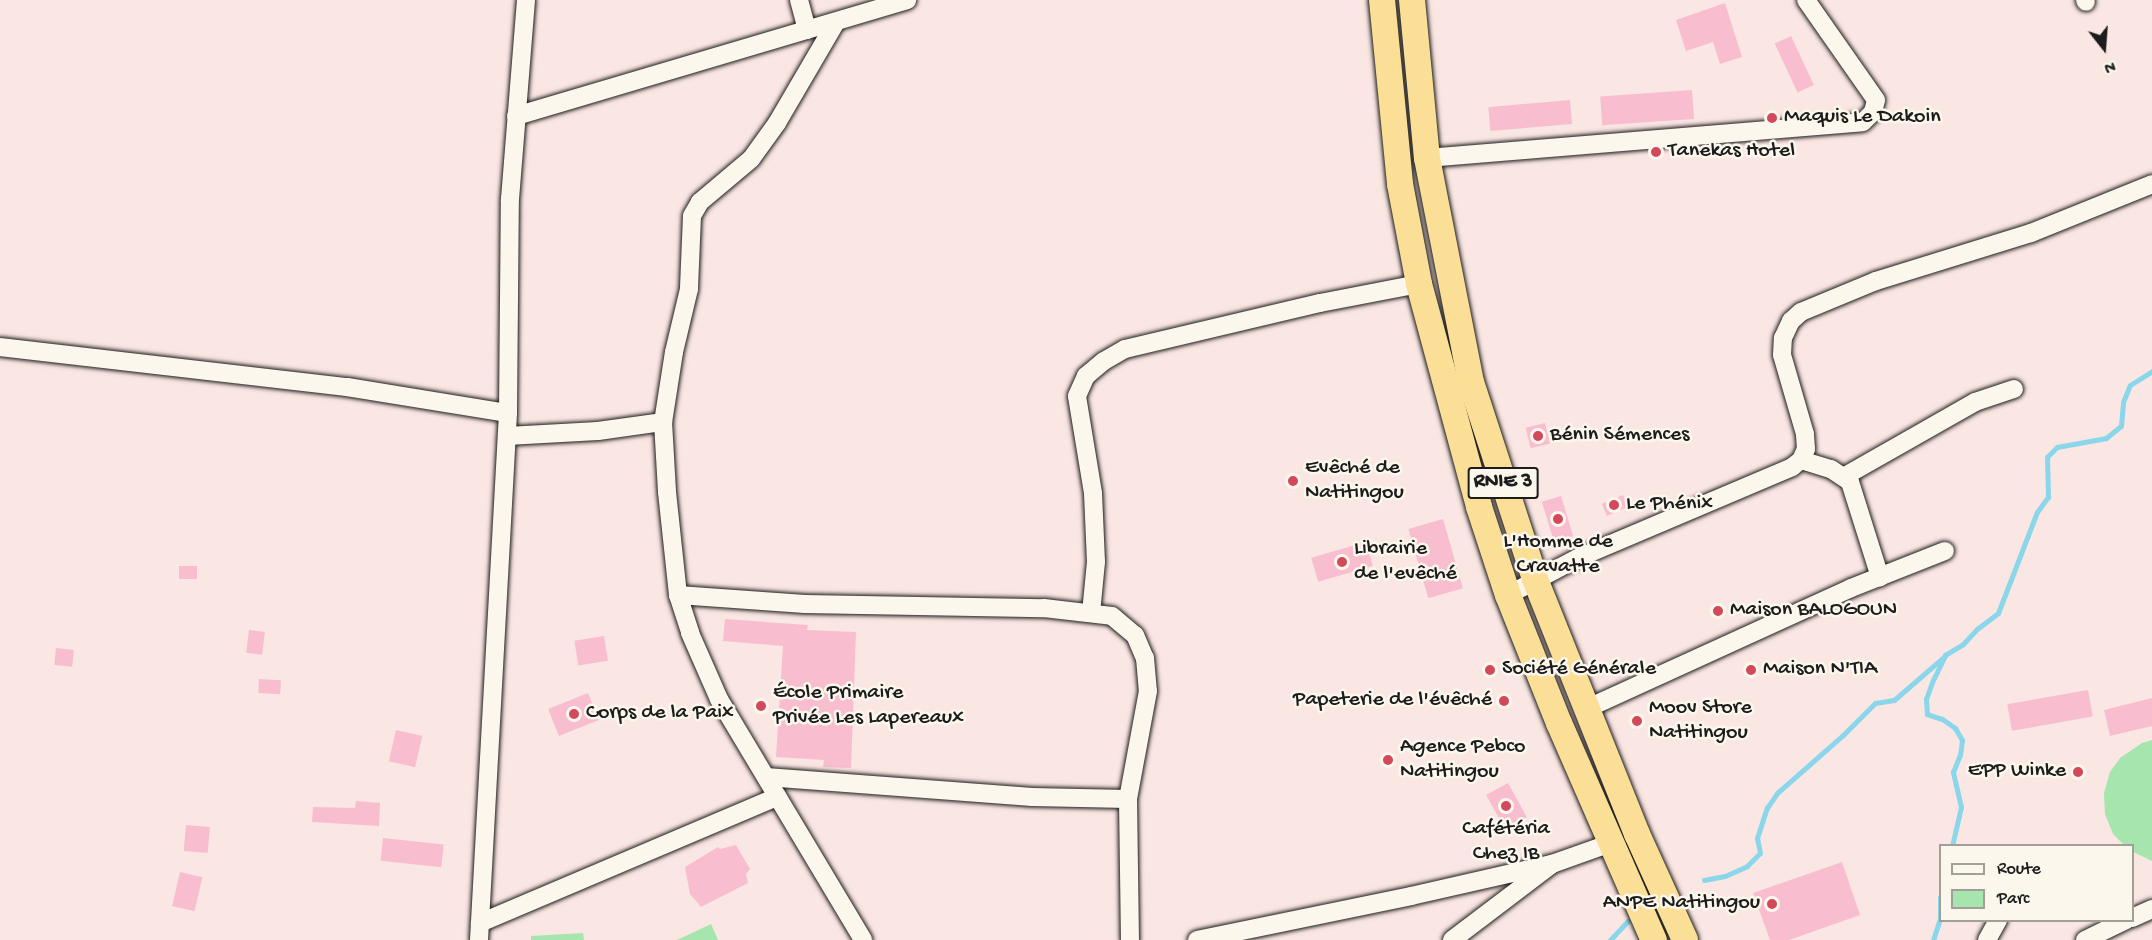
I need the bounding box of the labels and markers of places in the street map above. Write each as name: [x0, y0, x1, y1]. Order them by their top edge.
place label: Maquis Le Dakoin: [1784, 105, 1941, 131]
marker: Maquis Le Dakoin: [1765, 111, 1779, 125]
place label: Tanekas Hotel: [1668, 139, 1795, 165]
marker: Tanekas Hotel: [1649, 145, 1663, 159]
place label: Bénin Sémences: [1550, 423, 1689, 449]
marker: Bénin Sémences: [1531, 429, 1545, 443]
place label: Evêché de Natitingou: [1305, 455, 1404, 506]
marker: Evêché de Natitingou: [1286, 474, 1300, 488]
place label: Le Phénix: [1626, 492, 1713, 518]
marker: Le Phénix: [1607, 498, 1621, 512]
marker: L'Homme de Cravatte: [1551, 512, 1565, 526]
place label: L'Homme de Cravatte: [1503, 529, 1613, 580]
place label: Librairie de l'evêché: [1354, 536, 1457, 588]
marker: Librairie de l'evêché: [1335, 555, 1349, 569]
place label: Maison BALOGOUN: [1730, 598, 1897, 624]
marker: Maison BALOGOUN: [1711, 604, 1725, 618]
place label: Société Générale: [1502, 657, 1656, 683]
place label: Maison N'TIA: [1763, 657, 1877, 683]
marker: Société Générale: [1483, 663, 1497, 677]
marker: Maison N'TIA: [1744, 663, 1758, 677]
place label: École Primaire Privée Les Lapereaux: [773, 680, 964, 732]
place label: Papeterie de l'évêché: [1293, 688, 1492, 714]
marker: Papeterie de l'évêché: [1497, 694, 1511, 708]
place label: Moov Store Natitingou: [1649, 695, 1752, 746]
marker: École Primaire Privée Les Lapereaux: [754, 699, 768, 713]
place label: Corps de la Paix: [586, 701, 734, 727]
marker: Corps de la Paix: [567, 707, 581, 721]
marker: Moov Store Natitingou: [1630, 714, 1644, 728]
place label: Agence Pebco Natitingou: [1400, 734, 1525, 786]
marker: Agence Pebco Natitingou: [1381, 753, 1395, 767]
place label: EPP Winke: [1968, 759, 2066, 785]
marker: EPP Winke: [2071, 765, 2085, 779]
marker: Cafétéria Chez IB: [1499, 799, 1513, 813]
place label: Cafétéria Chez IB: [1462, 816, 1550, 867]
place label: ANPE Natitingou: [1603, 891, 1760, 917]
marker: ANPE Natitingou: [1765, 897, 1779, 911]

